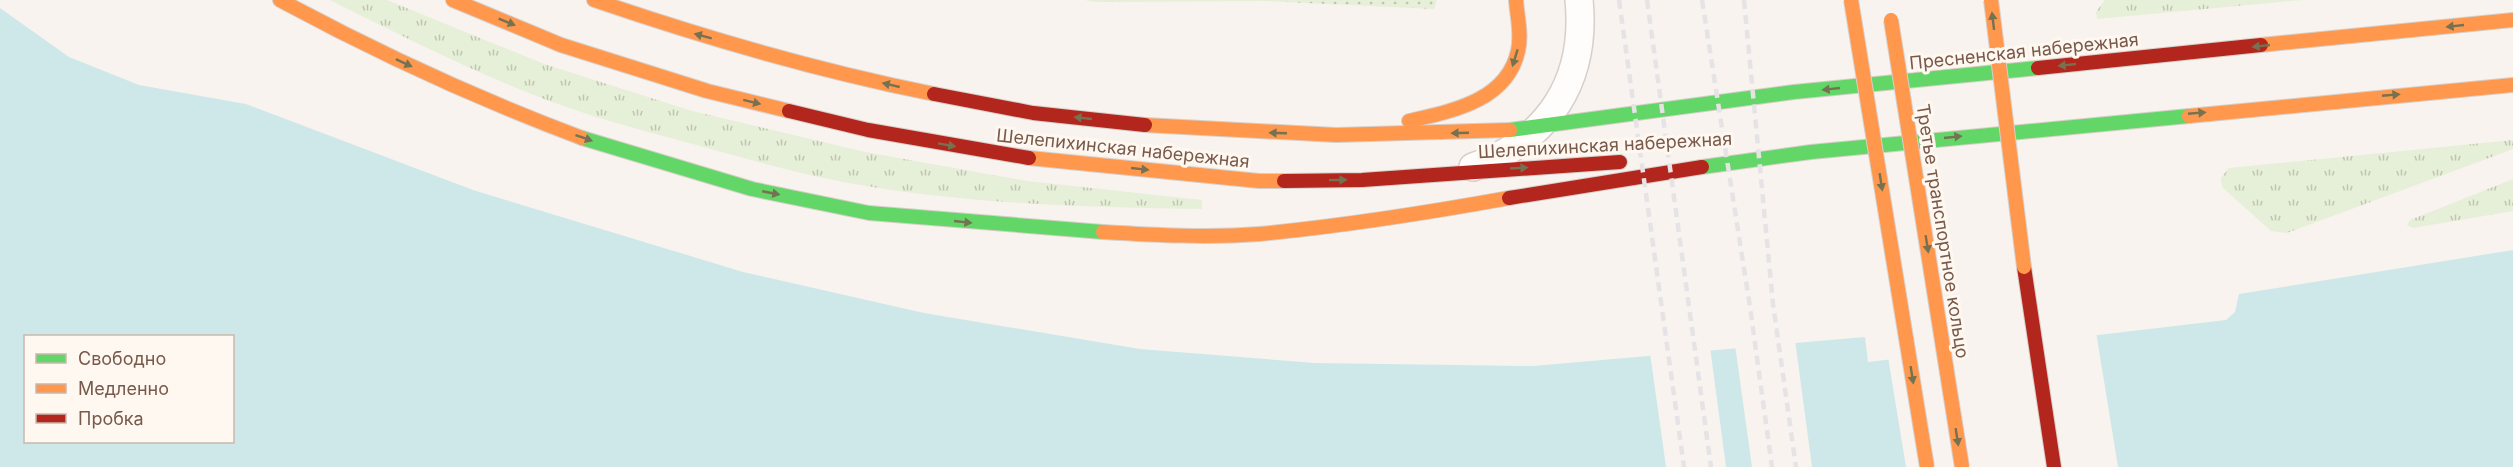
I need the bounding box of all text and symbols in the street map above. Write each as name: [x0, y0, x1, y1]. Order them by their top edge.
one-way arrow: [1989, 12, 1998, 31]
one-way arrow: [498, 18, 516, 27]
one-way arrow: [2445, 21, 2464, 31]
street label: Пресненская набережная: [1908, 29, 2140, 73]
one-way arrow: [694, 30, 712, 40]
one-way arrow: [2251, 41, 2270, 51]
one-way arrow: [1510, 49, 1519, 67]
one-way arrow: [396, 59, 413, 68]
one-way arrow: [2057, 60, 2076, 70]
one-way arrow: [882, 79, 901, 89]
one-way arrow: [1821, 84, 1840, 94]
one-way arrow: [2381, 90, 2400, 100]
one-way arrow: [743, 97, 761, 107]
street label: Третье транспортное кольцо: [1912, 102, 1974, 360]
one-way arrow: [2187, 108, 2206, 118]
one-way arrow: [1074, 113, 1093, 123]
street label: Шелепихинская набережная: [995, 124, 1251, 172]
one-way arrow: [1268, 128, 1287, 137]
one-way arrow: [1451, 128, 1470, 137]
street label: Шелепихинская набережная: [1477, 128, 1733, 162]
one-way arrow: [1943, 132, 1962, 142]
one-way arrow: [575, 134, 593, 144]
one-way arrow: [937, 140, 956, 149]
one-way arrow: [1510, 163, 1529, 172]
one-way arrow: [1130, 164, 1149, 174]
one-way arrow: [1877, 173, 1886, 192]
one-way arrow: [1329, 175, 1348, 185]
one-way arrow: [762, 189, 781, 198]
one-way arrow: [954, 217, 973, 227]
one-way arrow: [1922, 235, 1931, 254]
legend: [24, 335, 234, 443]
text: Свободно: [78, 348, 166, 369]
one-way arrow: [1908, 365, 1917, 384]
text: Медленно: [78, 378, 169, 399]
text: Пробка: [78, 408, 144, 429]
one-way arrow: [1953, 427, 1962, 446]

